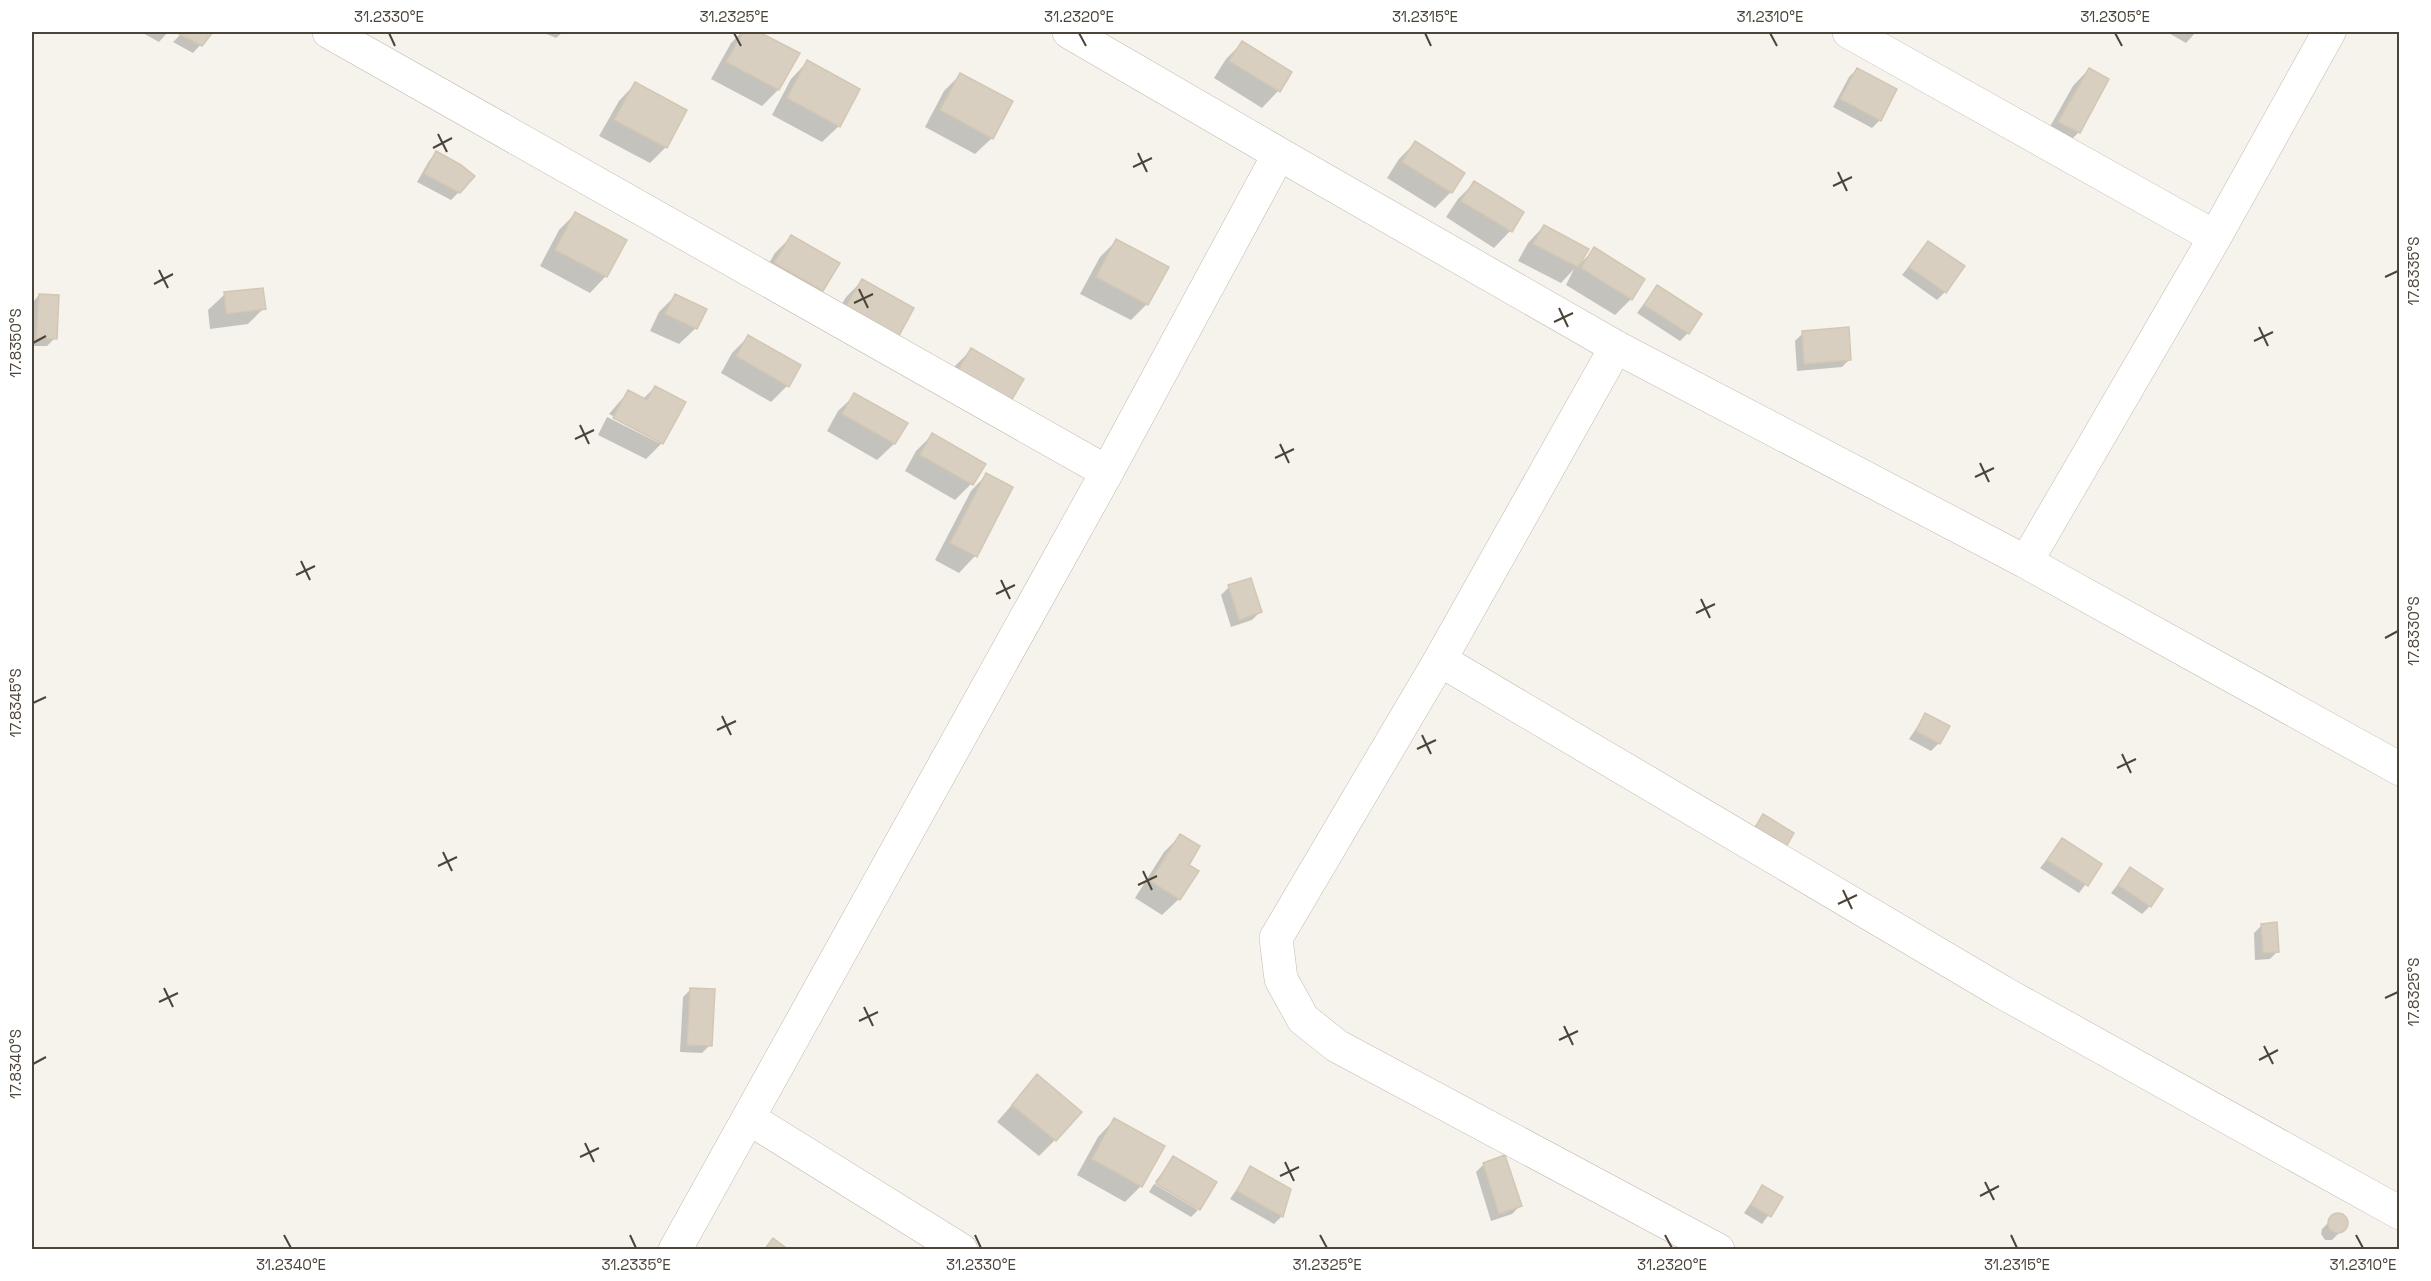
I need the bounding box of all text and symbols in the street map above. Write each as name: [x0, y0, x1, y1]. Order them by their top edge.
text: 31.2330°E: [354, 7, 424, 26]
text: 31.2325°E: [699, 7, 769, 26]
text: 31.2320°E: [1044, 7, 1114, 26]
text: 31.2315°E: [1392, 7, 1458, 26]
text: 31.2310°E: [1737, 7, 1803, 26]
text: 31.2305°E: [2080, 7, 2150, 26]
text: 17.8335°S: [2404, 237, 2423, 305]
text: 17.8350°S: [6, 308, 25, 378]
text: 17.8330°S: [2404, 596, 2423, 666]
text: 17.8345°S: [6, 668, 25, 738]
text: 17.8325°S: [2404, 958, 2423, 1026]
text: 17.8340°S: [6, 1029, 25, 1099]
text: 31.2340°E: [256, 1255, 326, 1274]
text: 31.2335°E: [601, 1255, 671, 1274]
text: 31.2330°E: [946, 1255, 1016, 1274]
text: 31.2325°E: [1292, 1255, 1362, 1274]
text: 31.2320°E: [1637, 1255, 1707, 1274]
text: 31.2315°E: [1984, 1255, 2050, 1274]
text: 31.2310°E: [2330, 1255, 2396, 1274]

